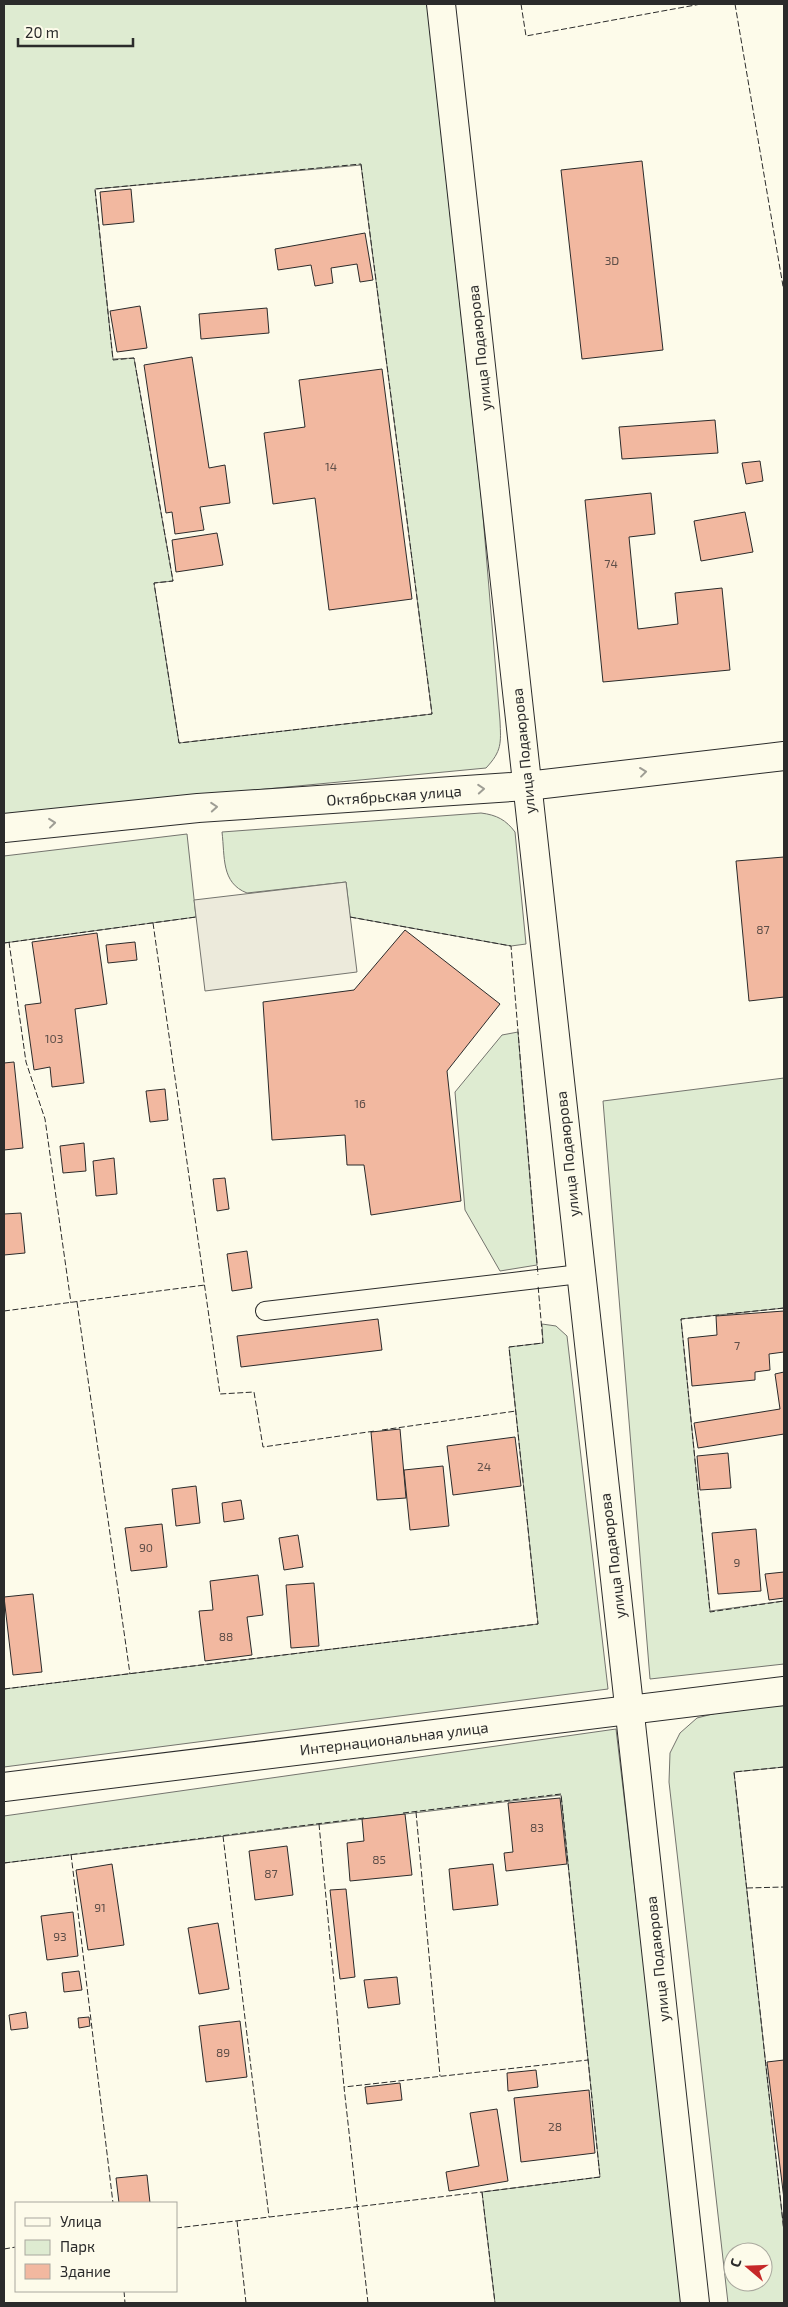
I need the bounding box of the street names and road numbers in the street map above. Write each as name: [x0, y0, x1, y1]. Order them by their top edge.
street label: улица Подаюрова: [463, 284, 496, 412]
street label: улица Подаюрова: [507, 687, 540, 815]
street label: Октябрьская улица: [326, 781, 462, 810]
street label: улица Подаюрова: [551, 1090, 584, 1218]
street label: улица Подаюрова: [595, 1492, 630, 1620]
street label: Интернациональная улица: [299, 1717, 490, 1760]
street label: улица Подаюрова: [641, 1895, 674, 2023]

